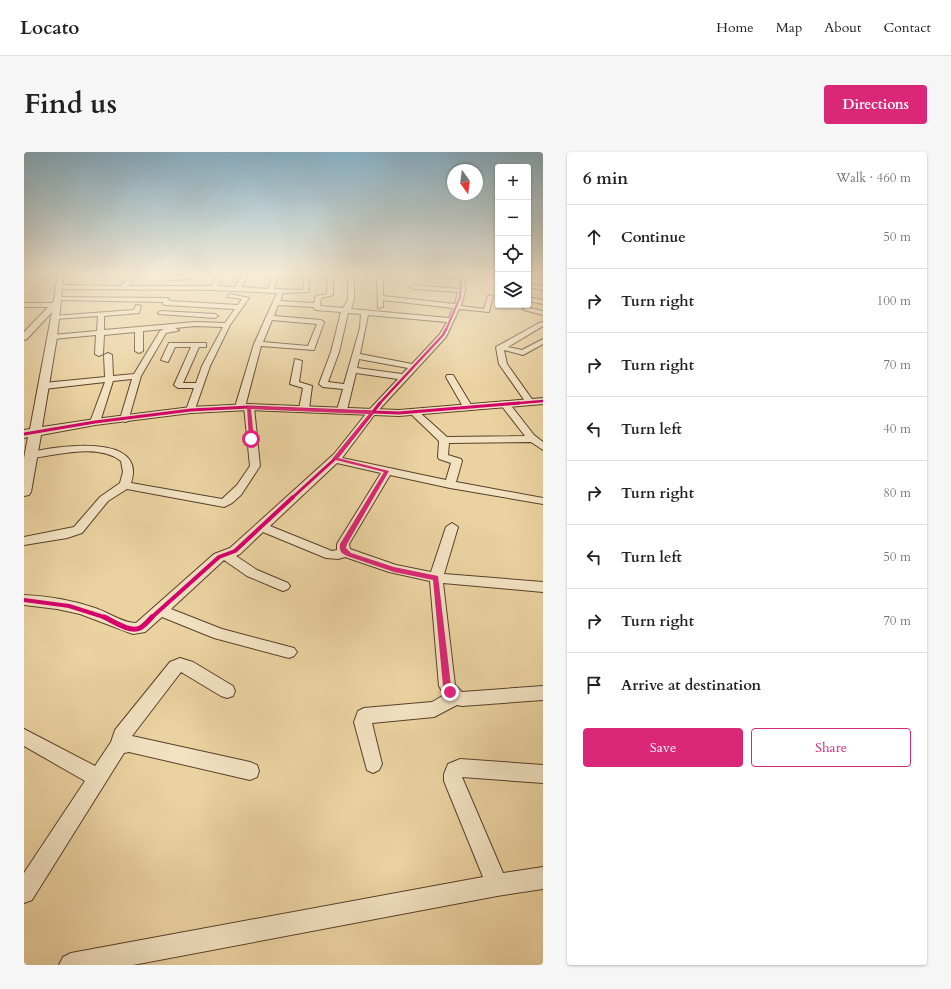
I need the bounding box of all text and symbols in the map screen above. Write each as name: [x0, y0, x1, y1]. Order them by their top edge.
text: Locato: [20, 15, 79, 41]
text: Home: [716, 18, 754, 37]
text: Map: [776, 18, 802, 37]
text: About: [824, 18, 861, 37]
text: Contact: [883, 18, 931, 37]
text: Find us: [24, 85, 117, 123]
button: Directions: [824, 85, 927, 124]
north arrow: [447, 164, 483, 200]
map controls: [495, 164, 531, 308]
button: +: [495, 164, 531, 200]
text: 6 min: [583, 167, 628, 190]
text: Walk · 460 m: [836, 169, 911, 187]
button: −: [495, 200, 531, 236]
icon: ahead: [583, 226, 605, 248]
text: Continue: [621, 227, 686, 247]
text: 50 m: [883, 228, 911, 246]
button: locate: [495, 236, 531, 272]
button: layers: [495, 272, 531, 308]
icon: right: [583, 290, 605, 312]
text: Turn right: [621, 291, 694, 311]
text: 100 m: [877, 292, 911, 310]
icon: right: [583, 354, 605, 376]
text: Turn right: [621, 355, 694, 375]
text: 70 m: [883, 356, 911, 374]
icon: left: [583, 418, 605, 440]
text: Turn left: [621, 419, 682, 439]
text: 40 m: [883, 420, 911, 438]
route start: [242, 430, 260, 448]
icon: right: [583, 482, 605, 504]
text: Turn right: [621, 483, 694, 503]
text: 80 m: [883, 484, 911, 502]
icon: left: [583, 546, 605, 568]
text: Turn left: [621, 547, 682, 567]
text: 50 m: [883, 548, 911, 566]
icon: right: [583, 610, 605, 632]
text: Turn right: [621, 611, 694, 631]
text: 70 m: [883, 612, 911, 630]
icon: arrive: [583, 674, 605, 696]
text: Arrive at destination: [621, 675, 761, 695]
route end: [441, 683, 459, 701]
button: Save: [583, 728, 743, 767]
button: Share: [751, 728, 911, 767]

